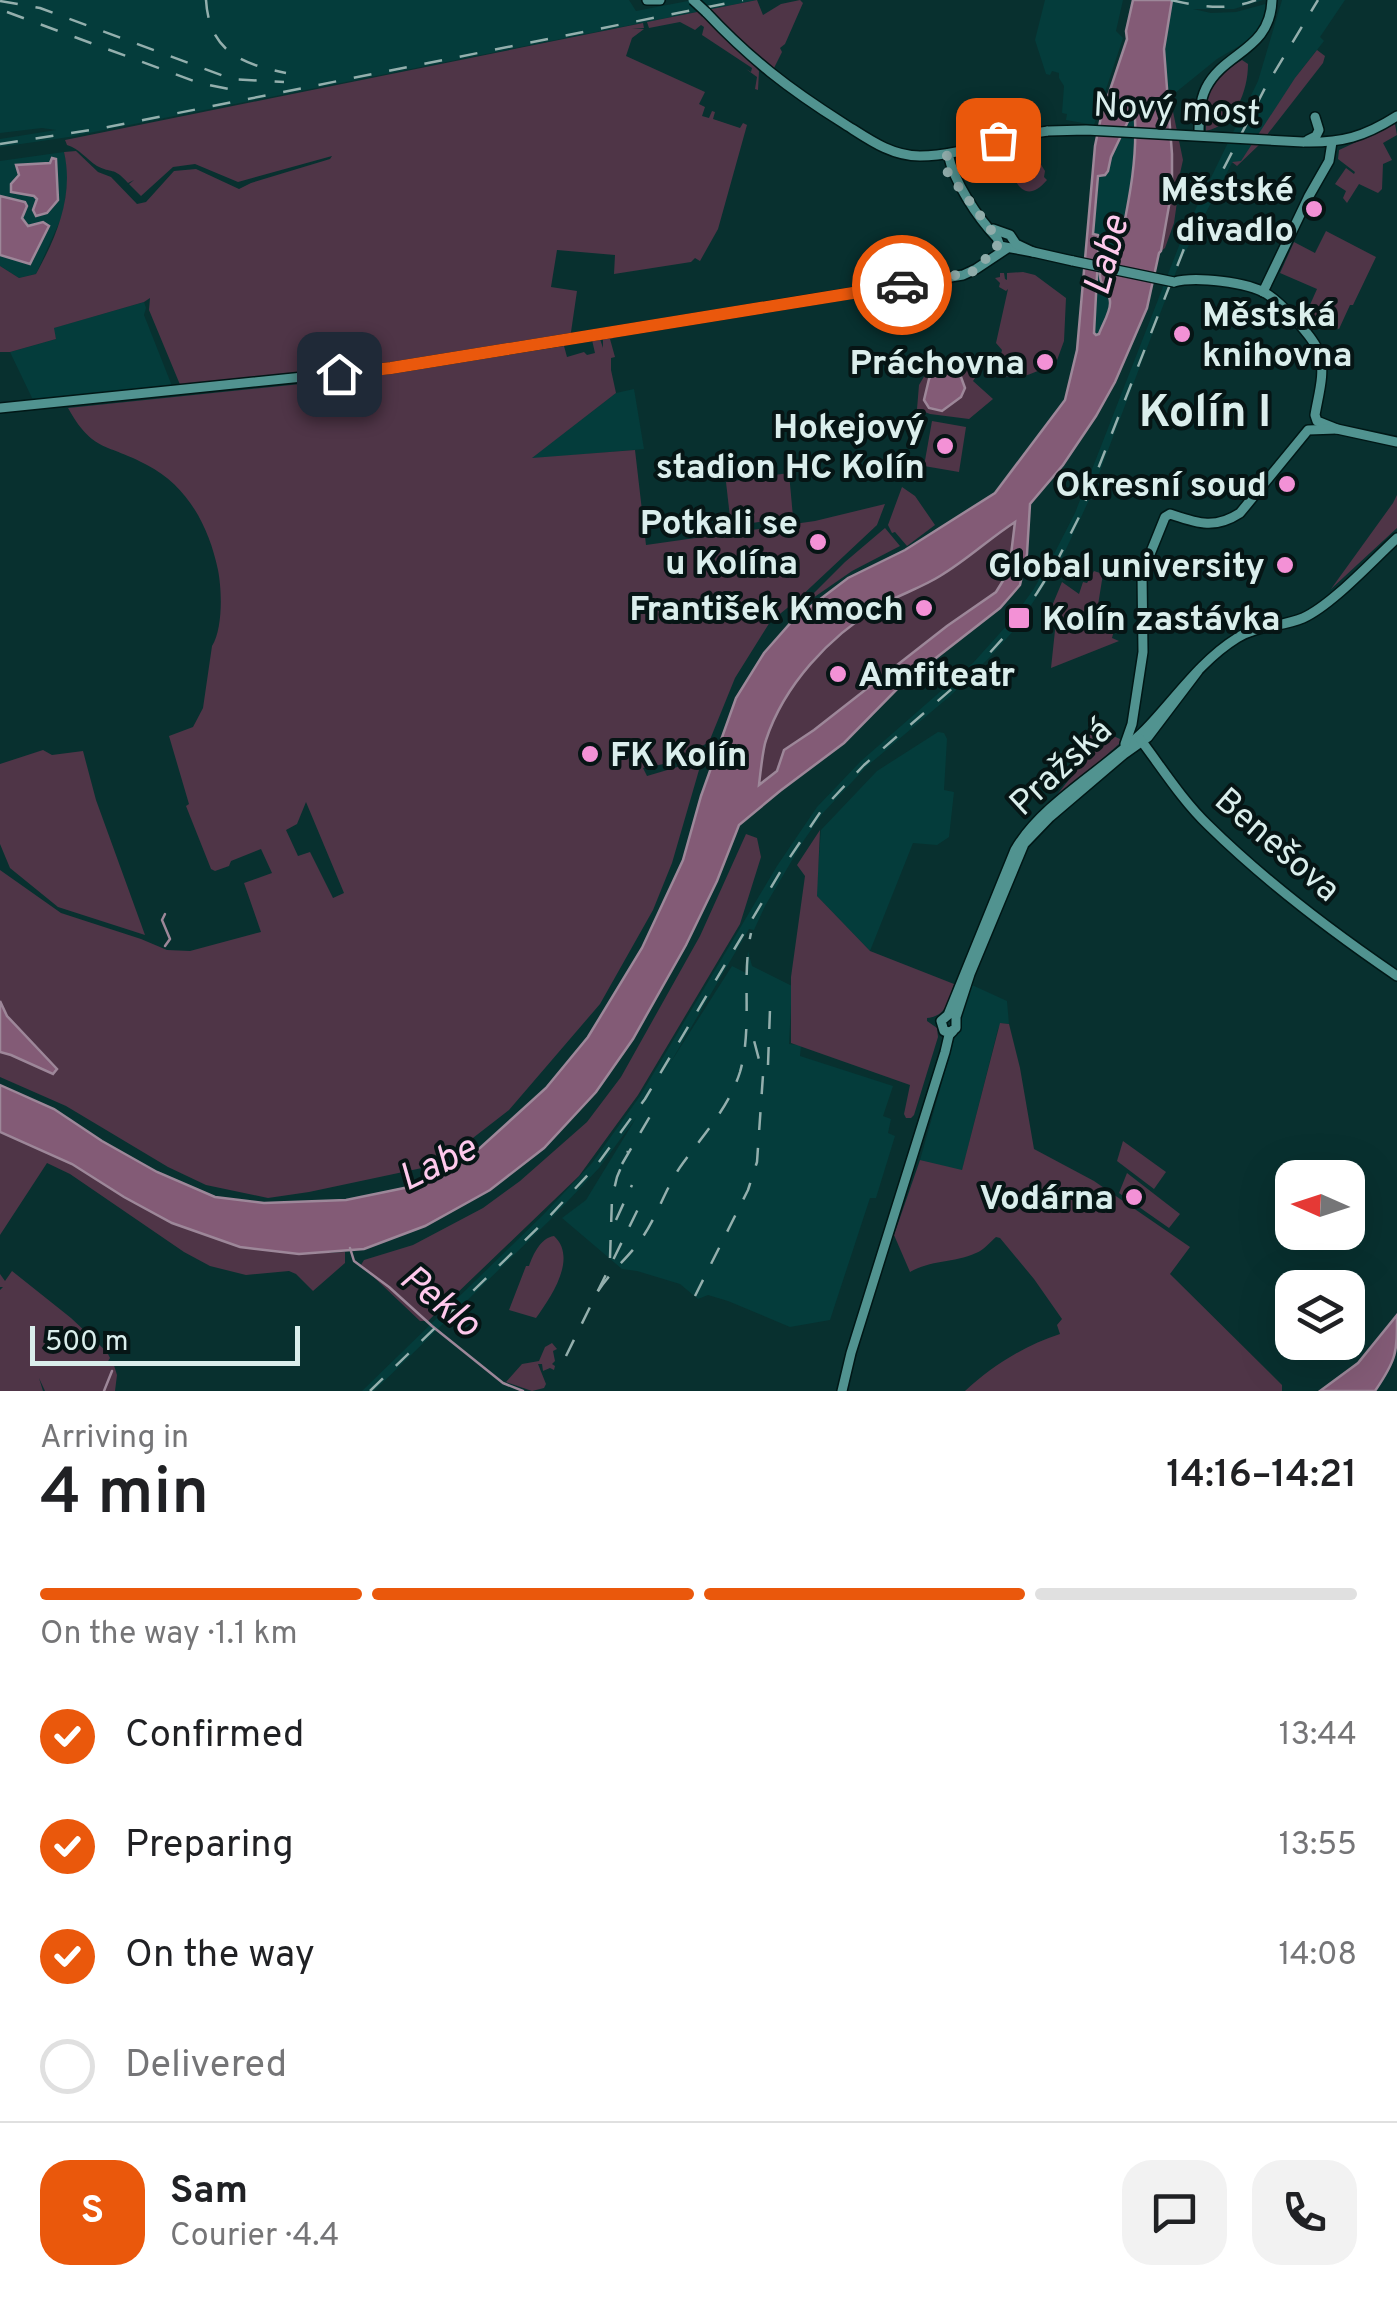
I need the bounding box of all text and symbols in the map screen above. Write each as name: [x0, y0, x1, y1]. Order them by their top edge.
street label: Nový most: [1092, 85, 1262, 137]
pin: [956, 98, 1041, 183]
icon: bag: [971, 113, 1026, 168]
place label: Městské divadlo: [1161, 170, 1294, 254]
marker: Městské divadlo: [1303, 198, 1325, 220]
water label: Labe: [1074, 210, 1143, 301]
courier: [852, 235, 952, 335]
icon: car: [875, 258, 930, 313]
place label: Městská knihovna: [1202, 295, 1352, 379]
marker: Městská knihovna: [1171, 323, 1193, 345]
pin: [297, 332, 382, 417]
place label: Práchovna: [849, 343, 1025, 387]
icon: home: [312, 347, 367, 402]
marker: Práchovna: [1034, 351, 1056, 373]
district label: Kolín I: [1139, 386, 1271, 443]
place label: Hokejový stadion HC Kolín: [656, 407, 925, 491]
marker: Hokejový stadion HC Kolín: [934, 435, 956, 457]
place label: Okresní soud: [1055, 465, 1267, 509]
marker: Okresní soud: [1276, 473, 1298, 495]
place label: Potkali se u Kolína: [640, 503, 798, 587]
marker: Potkali se u Kolína: [807, 531, 829, 553]
place label: Global university: [988, 546, 1265, 590]
marker: Global university: [1274, 554, 1296, 576]
place label: František Kmoch: [629, 589, 904, 633]
marker: František Kmoch: [913, 597, 935, 619]
place label: Kolín zastávka: [1042, 599, 1281, 643]
marker: Kolín zastávka: [1006, 605, 1032, 631]
place label: Amfiteatr: [858, 655, 1015, 699]
marker: Amfiteatr: [827, 663, 849, 685]
street label: Pražská: [1002, 710, 1123, 827]
place label: FK Kolín: [610, 735, 748, 779]
marker: FK Kolín: [579, 743, 601, 765]
street label: Benešova: [1204, 780, 1348, 913]
water label: Labe: [392, 1125, 486, 1205]
north arrow: [1275, 1160, 1365, 1250]
map controls: [1275, 1160, 1365, 1360]
place label: Vodárna: [979, 1178, 1114, 1222]
marker: Vodárna: [1123, 1186, 1145, 1208]
water label: Peklo: [388, 1255, 490, 1351]
button: layers: [1275, 1270, 1365, 1360]
scale bar: [30, 1321, 300, 1366]
text: 500 m: [45, 1325, 128, 1361]
text: Arriving in: [40, 1419, 189, 1459]
text: 14:16–14:21: [1166, 1452, 1357, 1501]
text: 4 min: [40, 1455, 209, 1537]
text: On the way · 1.1 km: [40, 1615, 298, 1655]
icon: check: [40, 1709, 95, 1764]
text: Confirmed: [125, 1712, 304, 1761]
text: 13:44: [1279, 1716, 1357, 1756]
icon: check: [40, 1819, 95, 1874]
text: Preparing: [125, 1822, 294, 1871]
text: 13:55: [1279, 1826, 1357, 1866]
icon: check: [40, 1929, 95, 1984]
text: On the way: [125, 1932, 315, 1981]
text: 14:08: [1279, 1936, 1357, 1976]
text: Delivered: [125, 2042, 287, 2091]
button: chat: [1122, 2160, 1227, 2265]
button: phone: [1252, 2160, 1357, 2265]
text: Sam: [170, 2168, 248, 2217]
text: S: [81, 2188, 104, 2237]
text: Courier · 4.4: [170, 2217, 339, 2257]

